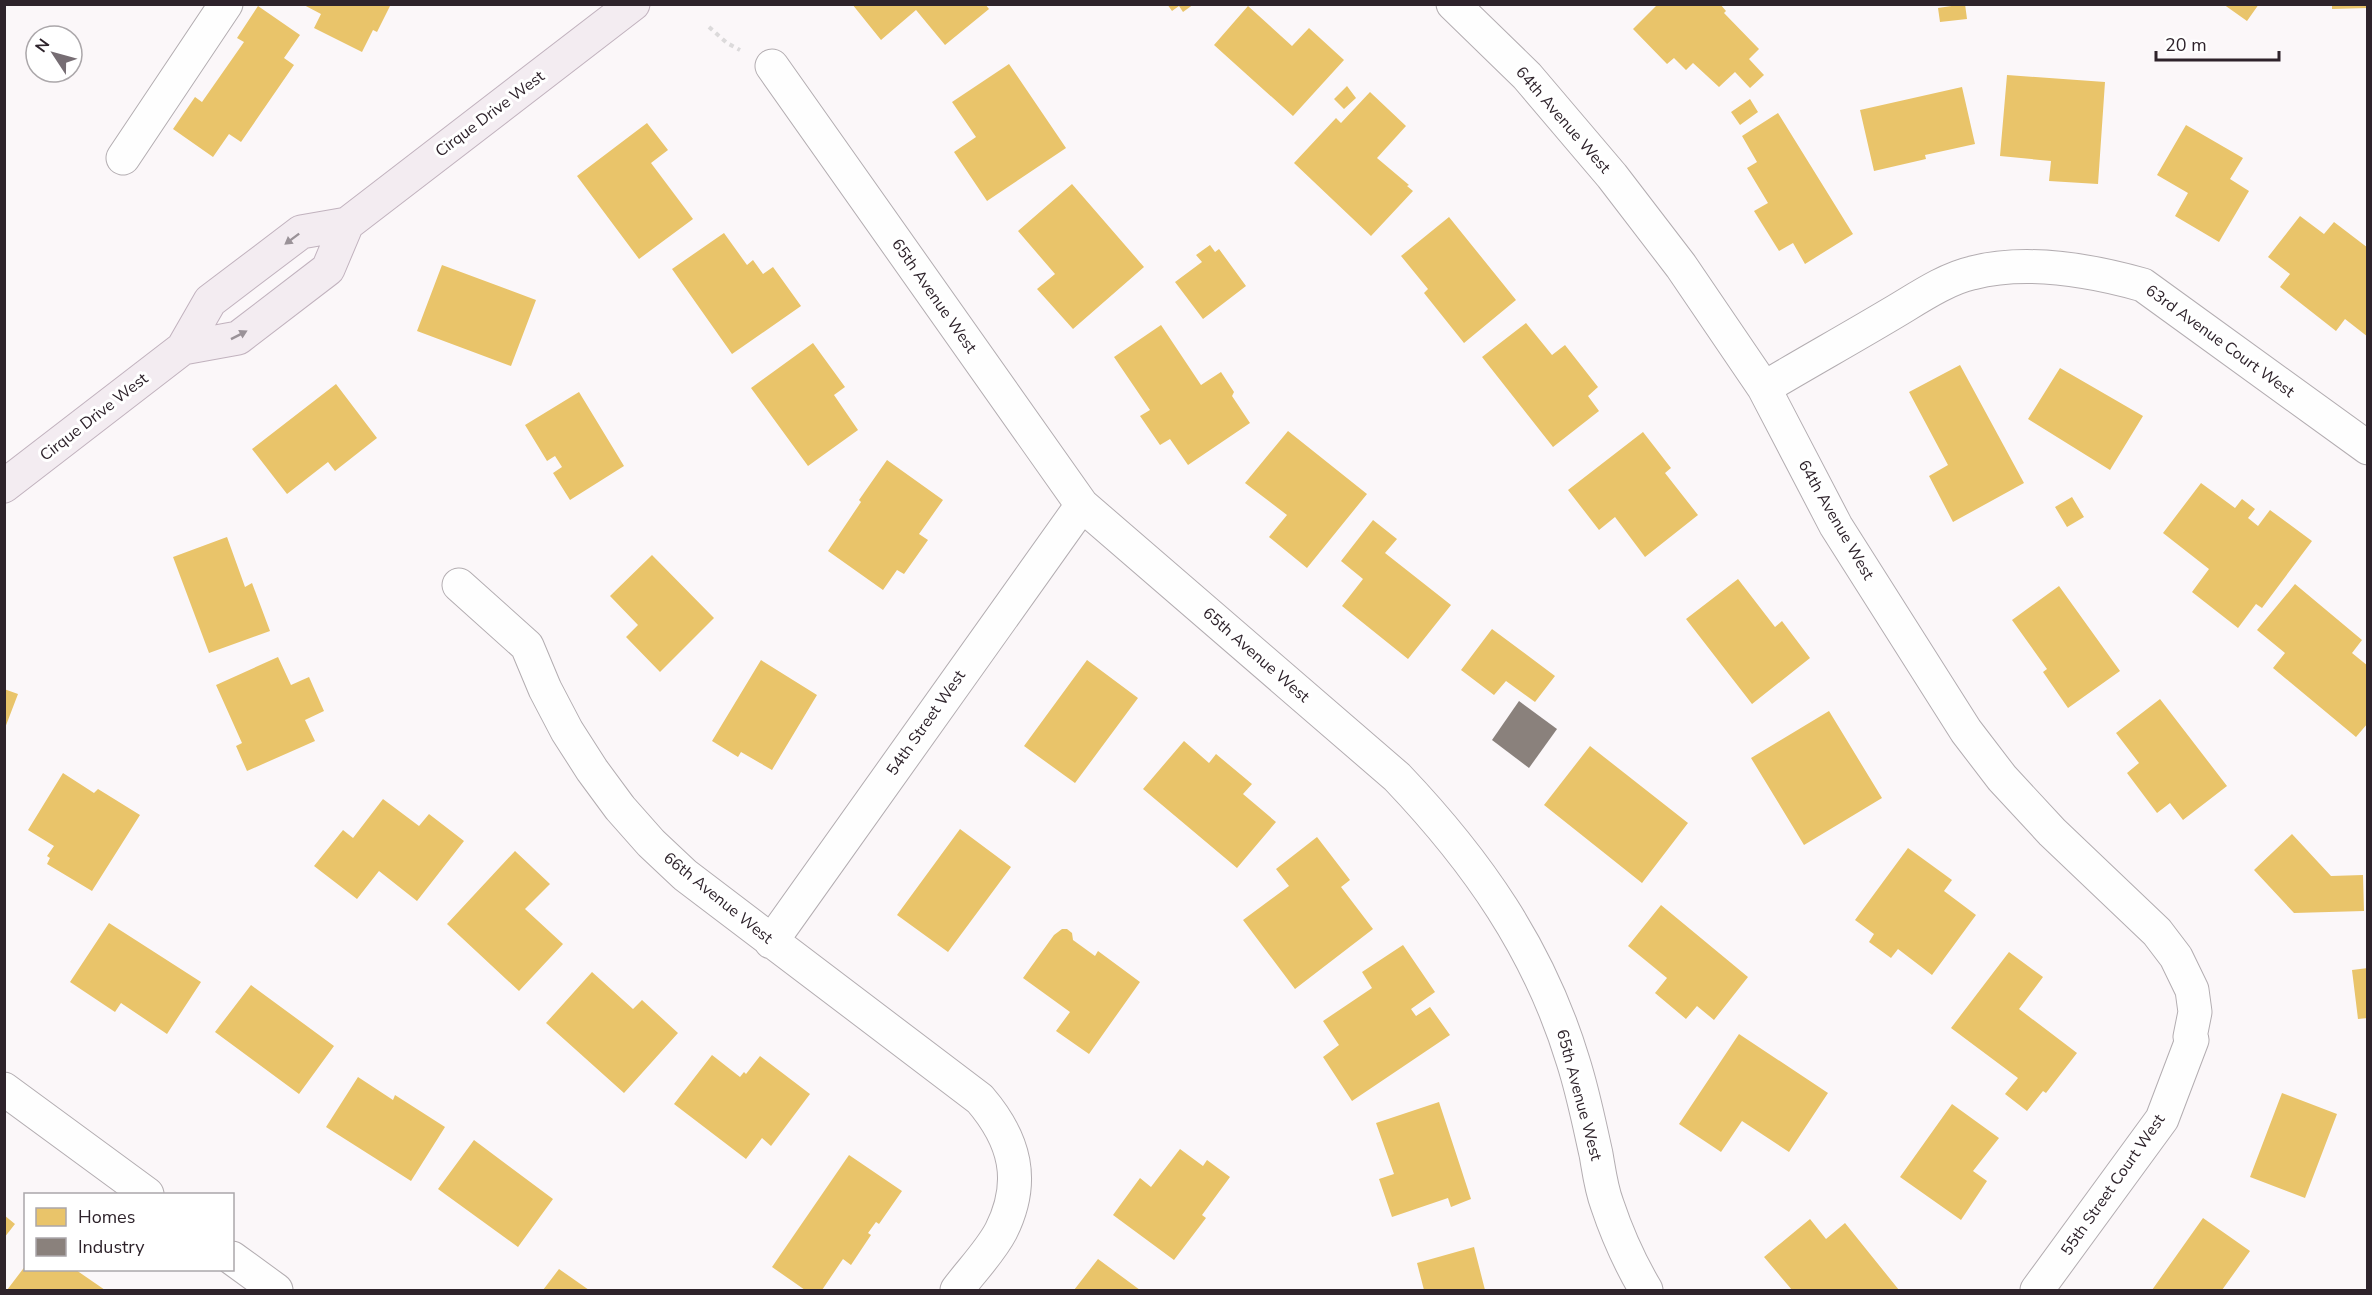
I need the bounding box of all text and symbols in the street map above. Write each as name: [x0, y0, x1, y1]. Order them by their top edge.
north arrow: [24, 24, 84, 84]
scale bar: [2156, 24, 2279, 62]
text: 20 m: [2165, 33, 2207, 57]
text: N: [30, 34, 55, 57]
street label: 64th Avenue West: [1510, 62, 1616, 178]
street label: Cirque Drive West: [431, 65, 549, 162]
one-way arrow: [284, 232, 299, 244]
street label: 65th Avenue West: [886, 234, 982, 358]
street label: 63rd Avenue Court West: [2141, 279, 2299, 403]
one-way arrow: [230, 330, 248, 340]
street label: Cirque Drive West: [35, 368, 153, 466]
street label: 64th Avenue West: [1793, 456, 1879, 584]
street label: 65th Avenue West: [1198, 602, 1314, 708]
street label: 54th Street West: [881, 666, 971, 780]
street label: 66th Avenue West: [659, 847, 778, 949]
street label: 65th Avenue West: [1551, 1027, 1607, 1163]
street label: 55th Street Court West: [2056, 1110, 2170, 1260]
legend: [24, 1193, 234, 1271]
text: Homes: [78, 1205, 135, 1229]
text: Industry: [78, 1235, 145, 1259]

